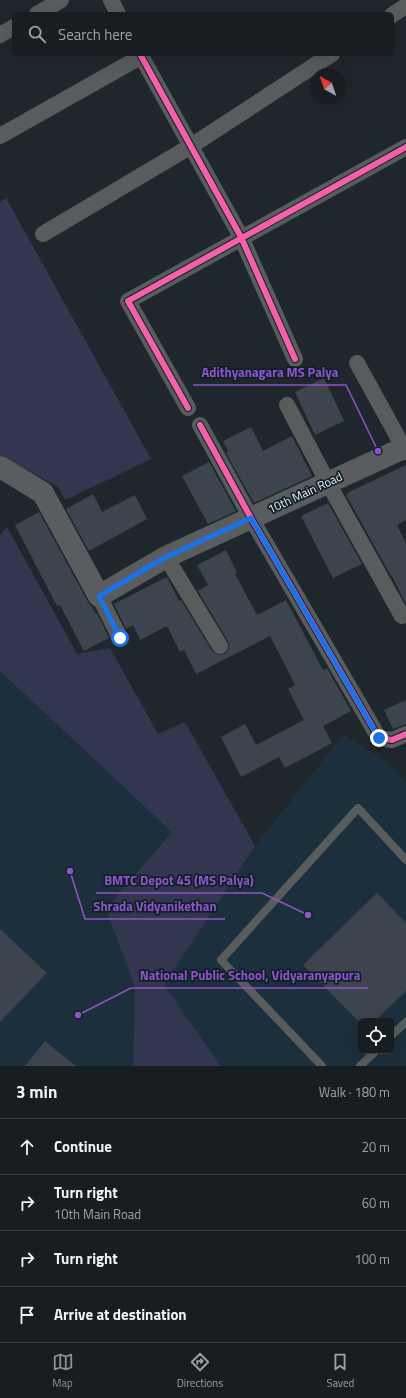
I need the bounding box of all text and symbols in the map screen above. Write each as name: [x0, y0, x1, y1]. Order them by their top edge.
search box: [12, 12, 394, 56]
icon: search: [26, 23, 48, 45]
text: Search here: [58, 23, 132, 46]
north arrow: [310, 68, 346, 104]
callout: Adithyanagara MS Palya: [193, 360, 346, 385]
text: Adithyanagara MS Palya: [202, 362, 339, 382]
street label: 10th Main Road: [264, 467, 345, 518]
route start: [111, 629, 129, 647]
route end: [370, 729, 388, 747]
callout: BMTC Depot 45 (MS Palya): [96, 868, 262, 893]
text: BMTC Depot 45 (MS Palya): [104, 870, 254, 890]
callout: Shrada Vidyanikethan: [85, 894, 225, 919]
text: Shrada Vidyanikethan: [93, 896, 217, 916]
callout: National Public School, Vidyaranyapura: [131, 963, 368, 988]
text: National Public School, Vidyaranyapura: [140, 965, 361, 985]
map controls: [358, 1018, 394, 1054]
button: locate: [358, 1018, 394, 1054]
text: 3 min: [16, 1079, 57, 1105]
text: Walk · 180 m: [319, 1082, 390, 1102]
text: Continue: [54, 1135, 112, 1158]
icon: ahead: [16, 1136, 38, 1158]
text: 20 m: [362, 1137, 390, 1157]
text: Turn right: [54, 1181, 118, 1204]
icon: right: [16, 1192, 38, 1214]
text: 60 m: [362, 1193, 390, 1213]
text: 10th Main Road: [54, 1204, 141, 1224]
text: Turn right: [54, 1247, 118, 1270]
icon: right: [16, 1248, 38, 1270]
text: 100 m: [354, 1249, 390, 1269]
text: Arrive at destination: [54, 1303, 187, 1326]
icon: arrive: [16, 1304, 38, 1326]
tab: Map: [52, 1351, 74, 1391]
tab: Directions: [177, 1351, 223, 1391]
tab: Saved: [326, 1351, 354, 1391]

